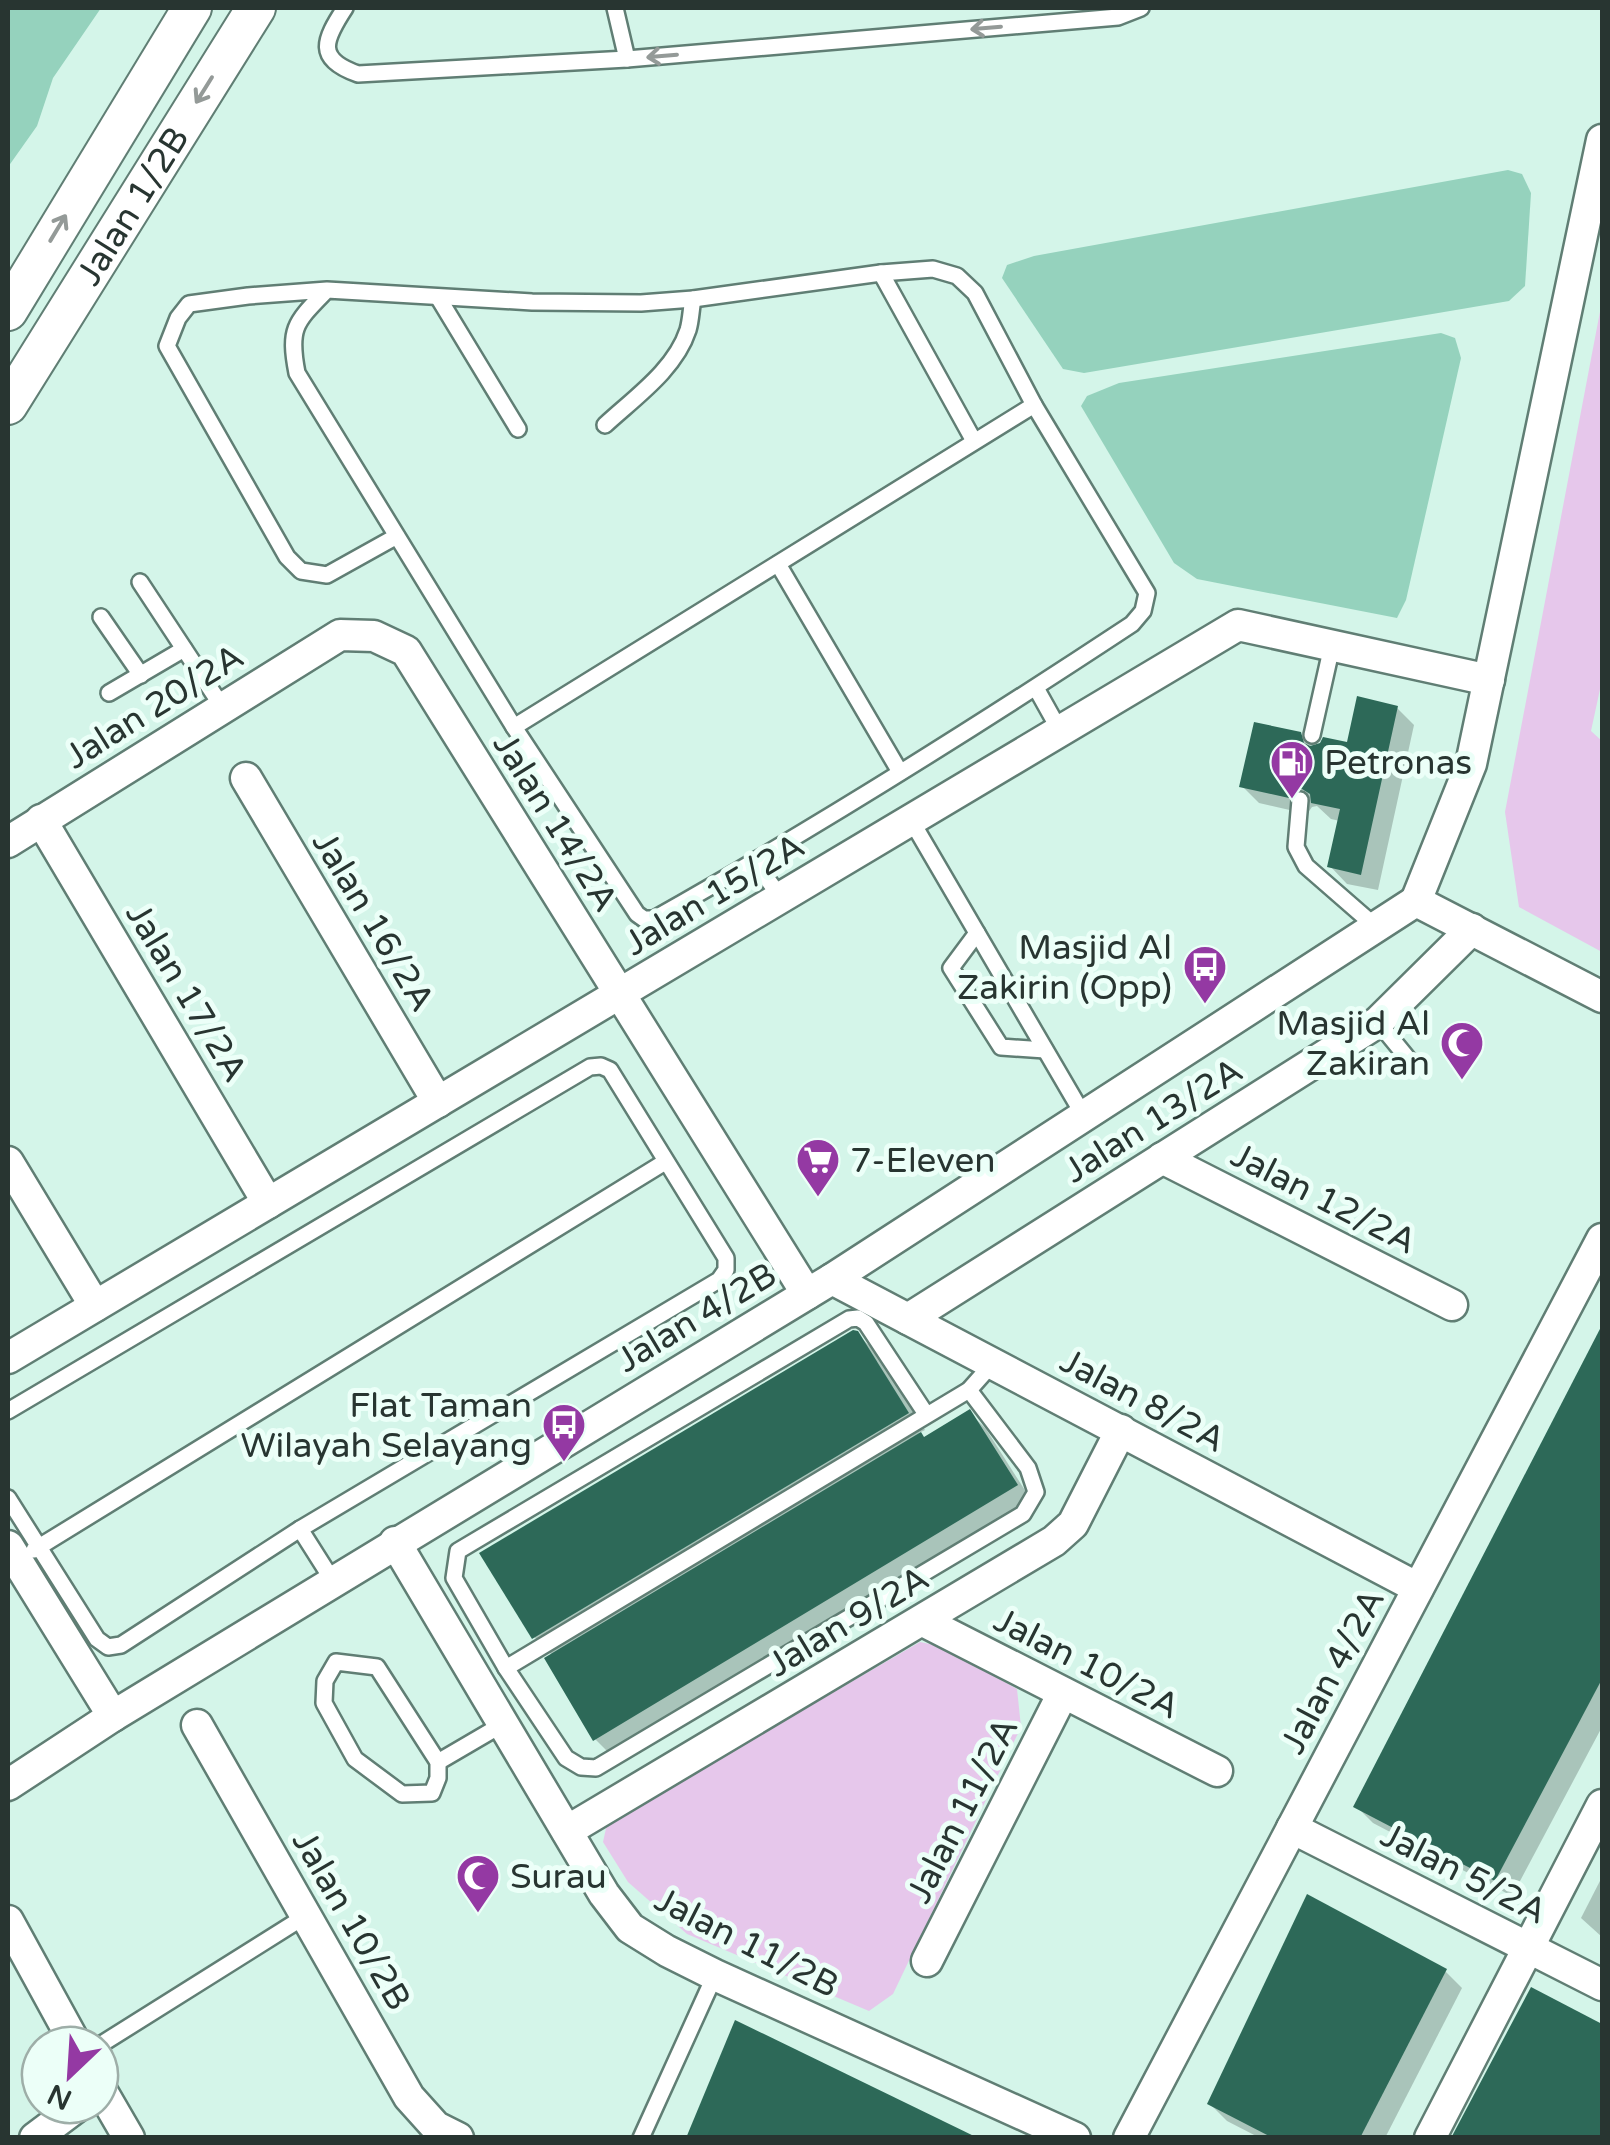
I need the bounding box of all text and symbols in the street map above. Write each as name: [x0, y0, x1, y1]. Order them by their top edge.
one-way arrow: [970, 19, 1002, 38]
one-way arrow: [647, 46, 679, 65]
one-way arrow: [194, 75, 215, 104]
street label: Jalan 1/2B: [68, 119, 198, 293]
one-way arrow: [48, 214, 68, 243]
street label: Jalan 20/2A: [58, 635, 251, 778]
street label: Jalan 14/2A: [484, 726, 627, 919]
fuel station icon: Petronas: [1269, 739, 1315, 800]
place label: Petronas: [1324, 742, 1472, 784]
street label: Jalan 16/2A: [303, 824, 443, 1019]
street label: Jalan 15/2A: [617, 825, 812, 965]
street label: Jalan 17/2A: [116, 895, 256, 1090]
place label: Masjid Al Zakirin (Opp): [957, 927, 1172, 1009]
bus stop icon: Masjid Al Zakirin (Opp): [1182, 944, 1228, 1005]
place label: Masjid Al Zakiran: [1276, 1003, 1430, 1085]
mosque icon: Masjid Al Zakiran: [1439, 1020, 1485, 1081]
street label: Jalan 13/2A: [1057, 1049, 1250, 1192]
street label: Jalan 12/2A: [1224, 1134, 1423, 1264]
supermarket icon: 7-Eleven: [795, 1137, 841, 1198]
place label: 7-Eleven: [850, 1140, 996, 1182]
street label: Jalan 4/2B: [609, 1254, 784, 1382]
street label: Jalan 8/2A: [1053, 1340, 1232, 1462]
place label: Flat Taman Wilayah Selayang: [240, 1385, 532, 1467]
bus stop icon: Flat Taman Wilayah Selayang: [541, 1402, 587, 1463]
street label: Jalan 9/2A: [760, 1557, 937, 1686]
street label: Jalan 4/2A: [1272, 1582, 1394, 1761]
street label: Jalan 10/2A: [987, 1599, 1186, 1729]
street label: Jalan 11/2A: [898, 1711, 1028, 1910]
street label: Jalan 5/2A: [1374, 1814, 1553, 1934]
street label: Jalan 10/2B: [283, 1823, 419, 2018]
mosque icon: Surau: [455, 1853, 501, 1914]
place label: Surau: [510, 1856, 607, 1898]
street label: Jalan 11/2B: [648, 1879, 845, 2007]
north arrow: [20, 2025, 120, 2125]
text: N: [42, 2077, 77, 2117]

